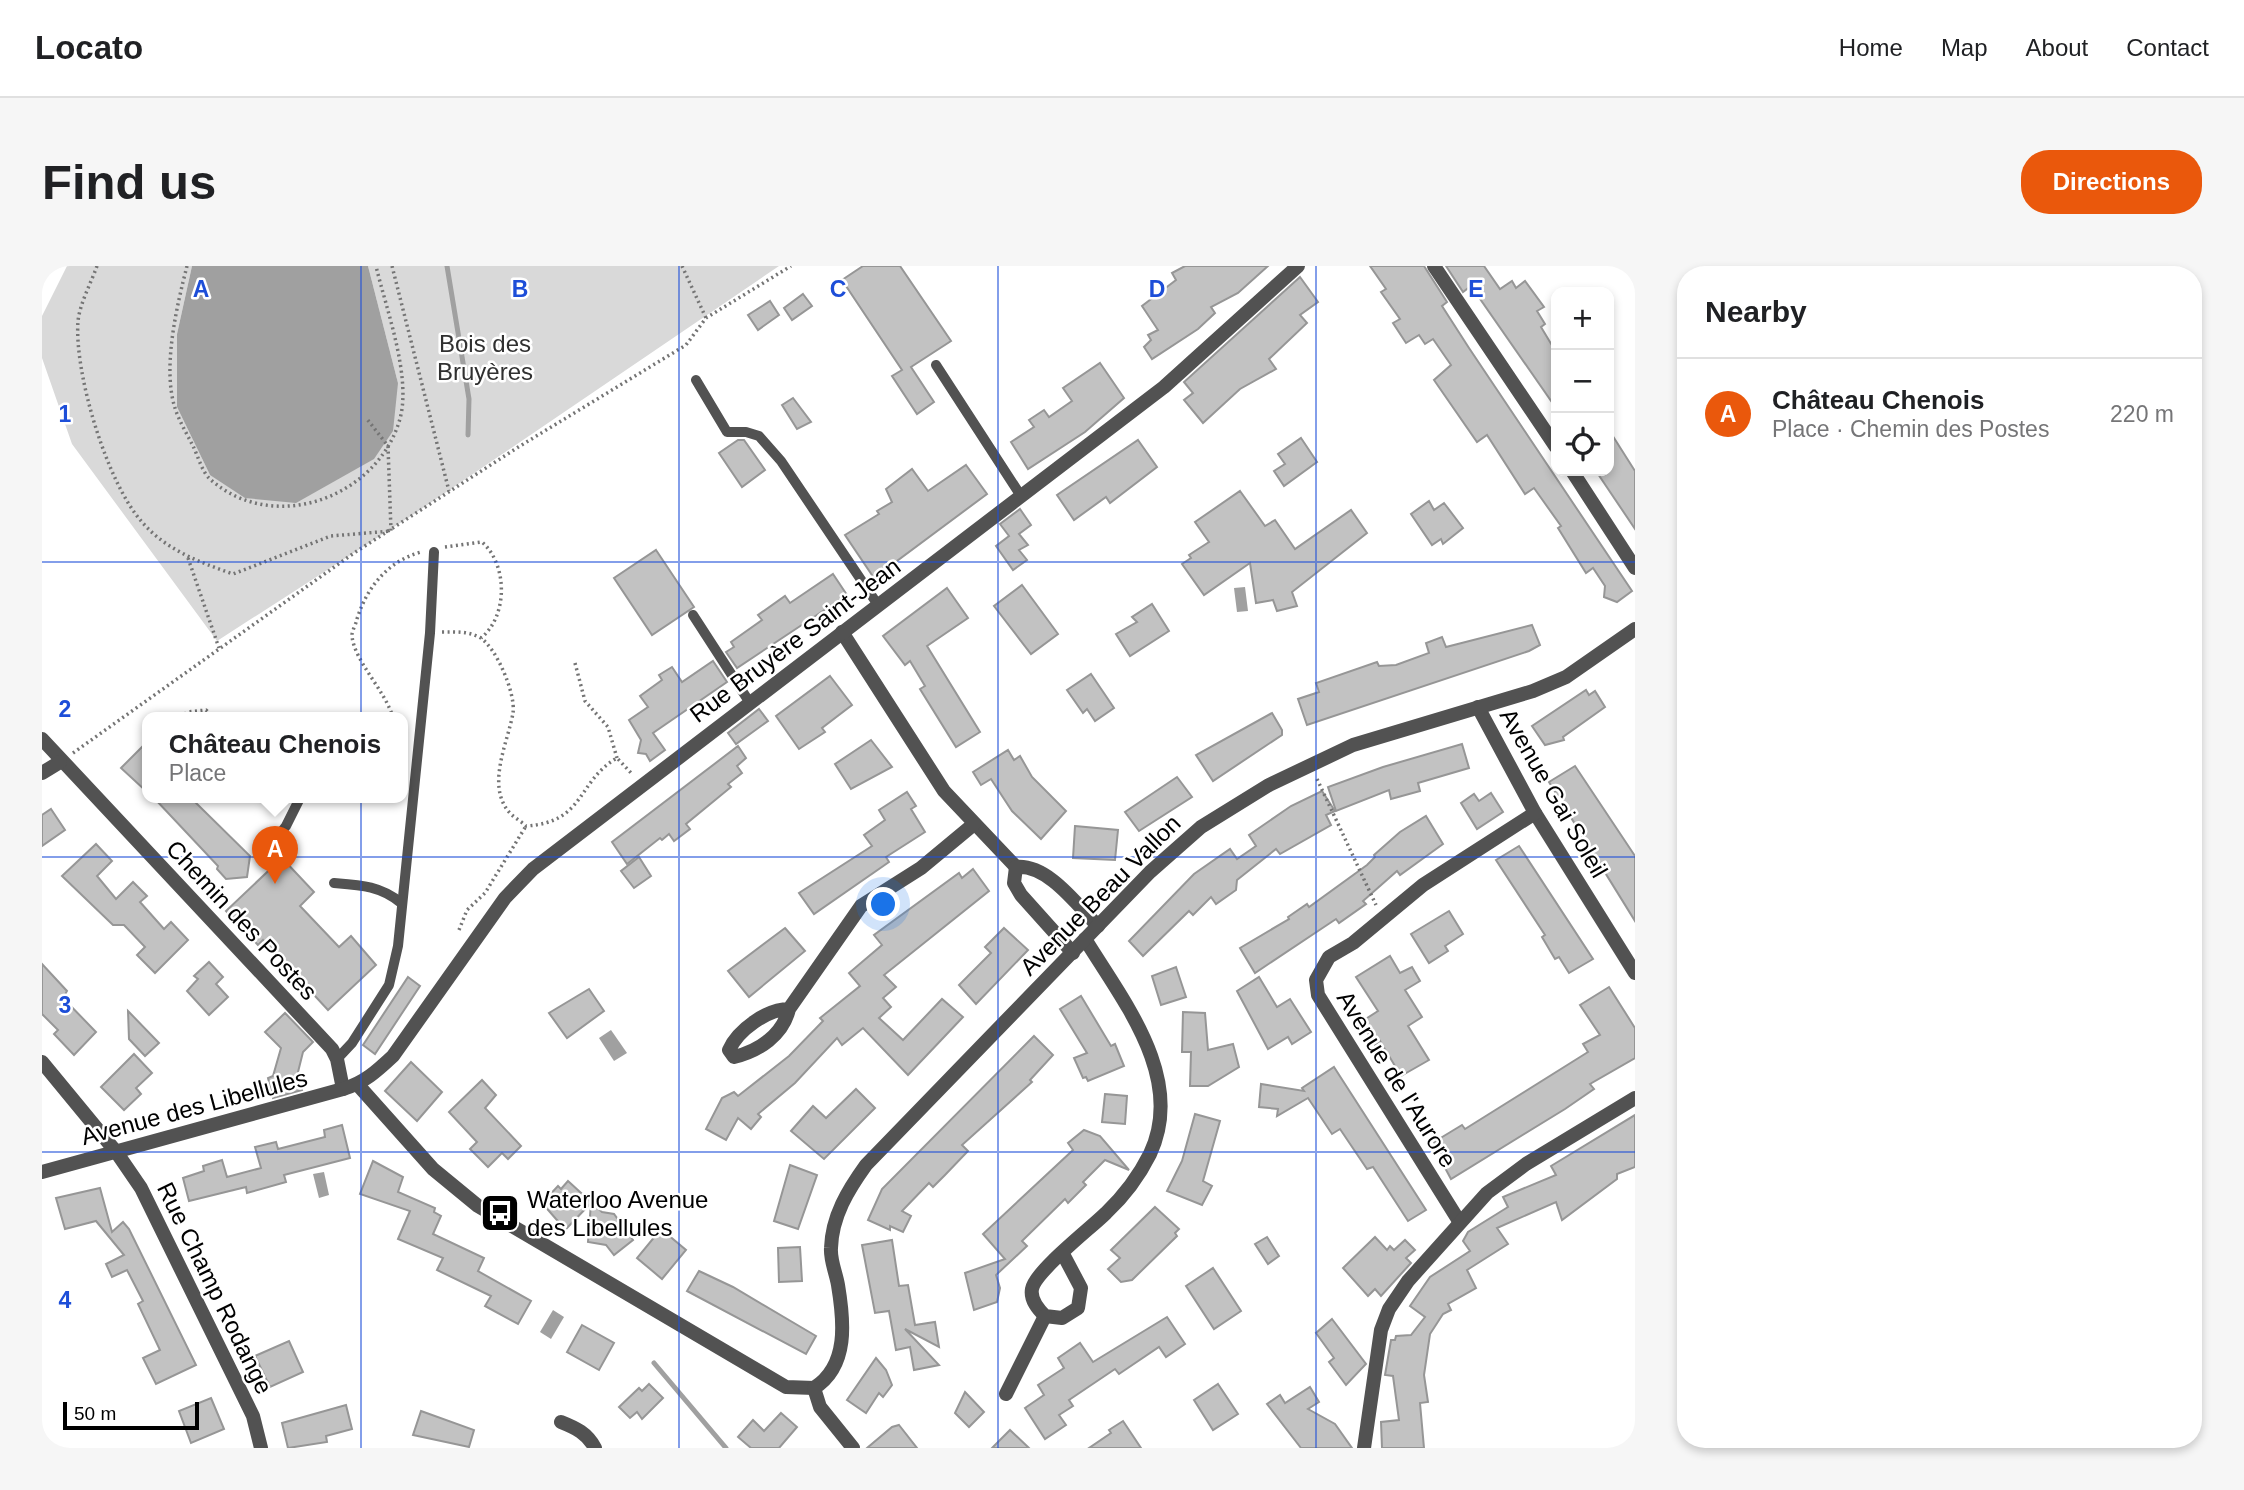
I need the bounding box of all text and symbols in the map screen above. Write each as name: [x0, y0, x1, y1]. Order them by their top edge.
text: Locato: [35, 29, 143, 66]
text: Home: [1839, 34, 1903, 61]
text: Map: [1941, 34, 1988, 61]
text: About: [2026, 34, 2088, 61]
text: Contact: [2126, 34, 2209, 61]
button: Directions: [2021, 150, 2202, 214]
text: Find us: [42, 155, 216, 209]
text: A: [193, 276, 209, 302]
text: B: [512, 276, 528, 302]
text: C: [830, 276, 846, 302]
text: D: [1149, 276, 1165, 302]
text: E: [1468, 276, 1484, 302]
map controls: [1551, 287, 1614, 476]
button: +: [1551, 287, 1614, 350]
text: Nearby: [1705, 295, 1807, 328]
park label: Bois des Bruyères: [437, 330, 533, 385]
button: −: [1551, 350, 1614, 413]
text: Château Chenois: [1772, 385, 1984, 415]
text: 1: [59, 401, 72, 427]
text: A: [1720, 401, 1736, 427]
text: 220 m: [2110, 401, 2174, 427]
button: locate: [1551, 413, 1614, 476]
text: Place · Chemin des Postes: [1772, 416, 2049, 442]
street label: Rue Bruyère Saint-Jean: [685, 552, 905, 728]
text: 2: [59, 696, 71, 722]
street label: Avenue Gai Soleil: [1495, 704, 1613, 882]
popup: [142, 712, 408, 803]
text: Château Chenois: [169, 729, 381, 759]
text: Place: [169, 760, 226, 786]
street label: Avenue Beau Vallon: [1014, 809, 1186, 981]
pin: A: [252, 826, 298, 884]
street label: Chemin des Postes: [161, 835, 323, 1005]
your location: [866, 887, 900, 921]
street label: Avenue de l'Aurore: [1332, 986, 1462, 1172]
text: 3: [59, 992, 71, 1018]
street label: Avenue des Libellules: [78, 1064, 310, 1150]
street label: Rue Champ Rodange: [152, 1178, 278, 1398]
place label: Waterloo Avenue des Libellules: [527, 1186, 708, 1241]
bus stop icon: Waterloo Avenue des Libellules: [479, 1192, 521, 1234]
text: 4: [59, 1287, 72, 1313]
scale bar: [63, 1399, 200, 1431]
text: 50 m: [74, 1403, 116, 1424]

